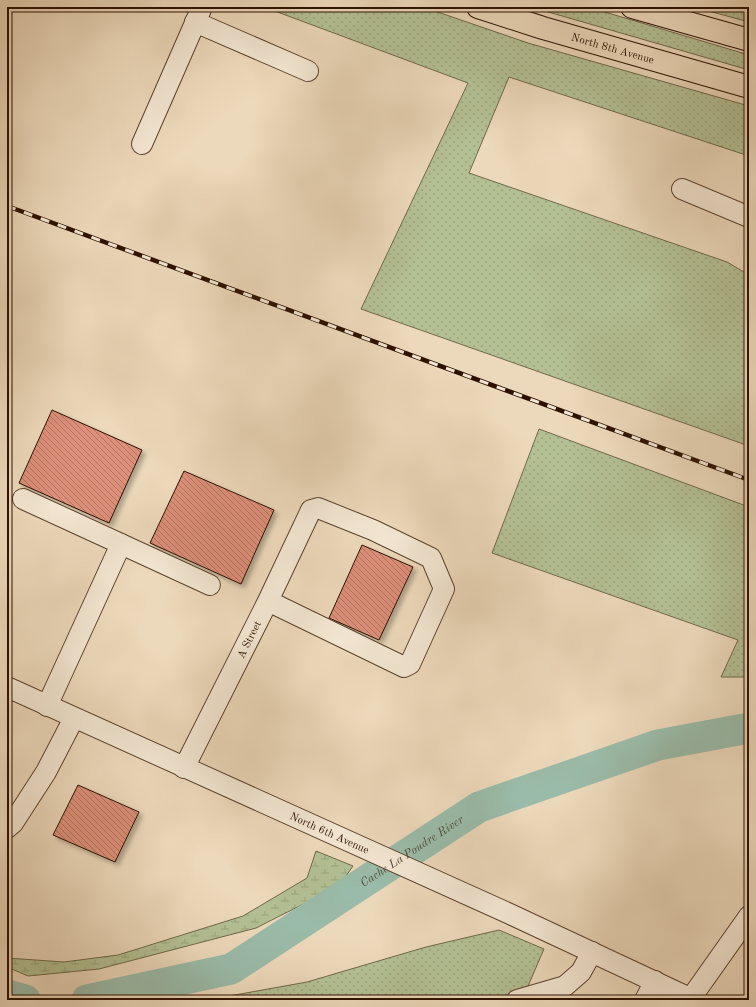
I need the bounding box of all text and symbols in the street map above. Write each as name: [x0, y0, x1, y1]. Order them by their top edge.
street label: North 8th Avenue: [570, 32, 655, 67]
street label: A Street: [236, 619, 264, 661]
street label: North 6th Avenue: [288, 811, 370, 857]
water label: Cache La Poudre River: [358, 813, 467, 890]

